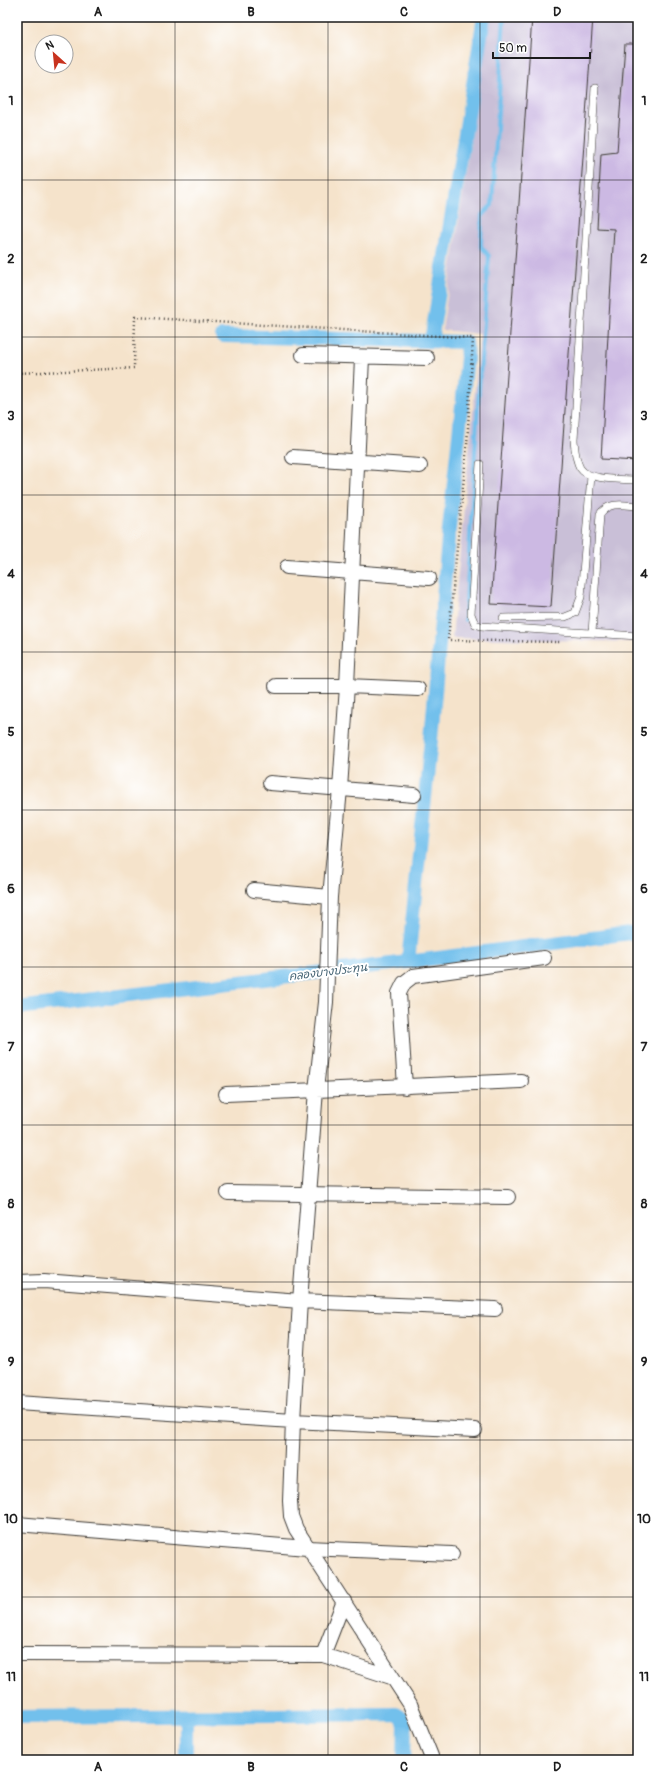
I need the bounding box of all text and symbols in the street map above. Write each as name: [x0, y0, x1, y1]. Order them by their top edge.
text: A: [94, 4, 103, 20]
text: B: [247, 4, 255, 20]
text: C: [400, 4, 408, 20]
text: D: [553, 4, 561, 20]
north arrow: [34, 34, 74, 74]
scale bar: [493, 34, 590, 60]
text: N: [43, 38, 56, 53]
text: 50 m: [499, 41, 527, 56]
text: 1: [8, 93, 14, 109]
text: 1: [641, 93, 647, 109]
text: 2: [7, 251, 15, 267]
text: 2: [640, 251, 648, 267]
text: 3: [7, 408, 15, 424]
text: 3: [640, 408, 648, 424]
text: 4: [7, 566, 15, 582]
text: 4: [640, 566, 648, 582]
text: 5: [7, 724, 15, 740]
text: 5: [640, 724, 648, 740]
text: 6: [7, 881, 15, 897]
text: 6: [640, 881, 648, 897]
water label: คลองบางประทุน: [288, 961, 369, 985]
text: 7: [8, 1039, 15, 1055]
text: 7: [641, 1039, 648, 1055]
text: 8: [8, 1196, 15, 1212]
text: 8: [641, 1196, 648, 1212]
text: 9: [8, 1354, 15, 1370]
text: 9: [641, 1354, 648, 1370]
text: 10: [4, 1511, 18, 1527]
text: 10: [637, 1511, 651, 1527]
text: 11: [6, 1669, 16, 1685]
text: 11: [639, 1669, 649, 1685]
text: A: [94, 1759, 103, 1775]
text: B: [247, 1759, 255, 1775]
text: C: [400, 1759, 408, 1775]
text: D: [553, 1759, 561, 1775]

